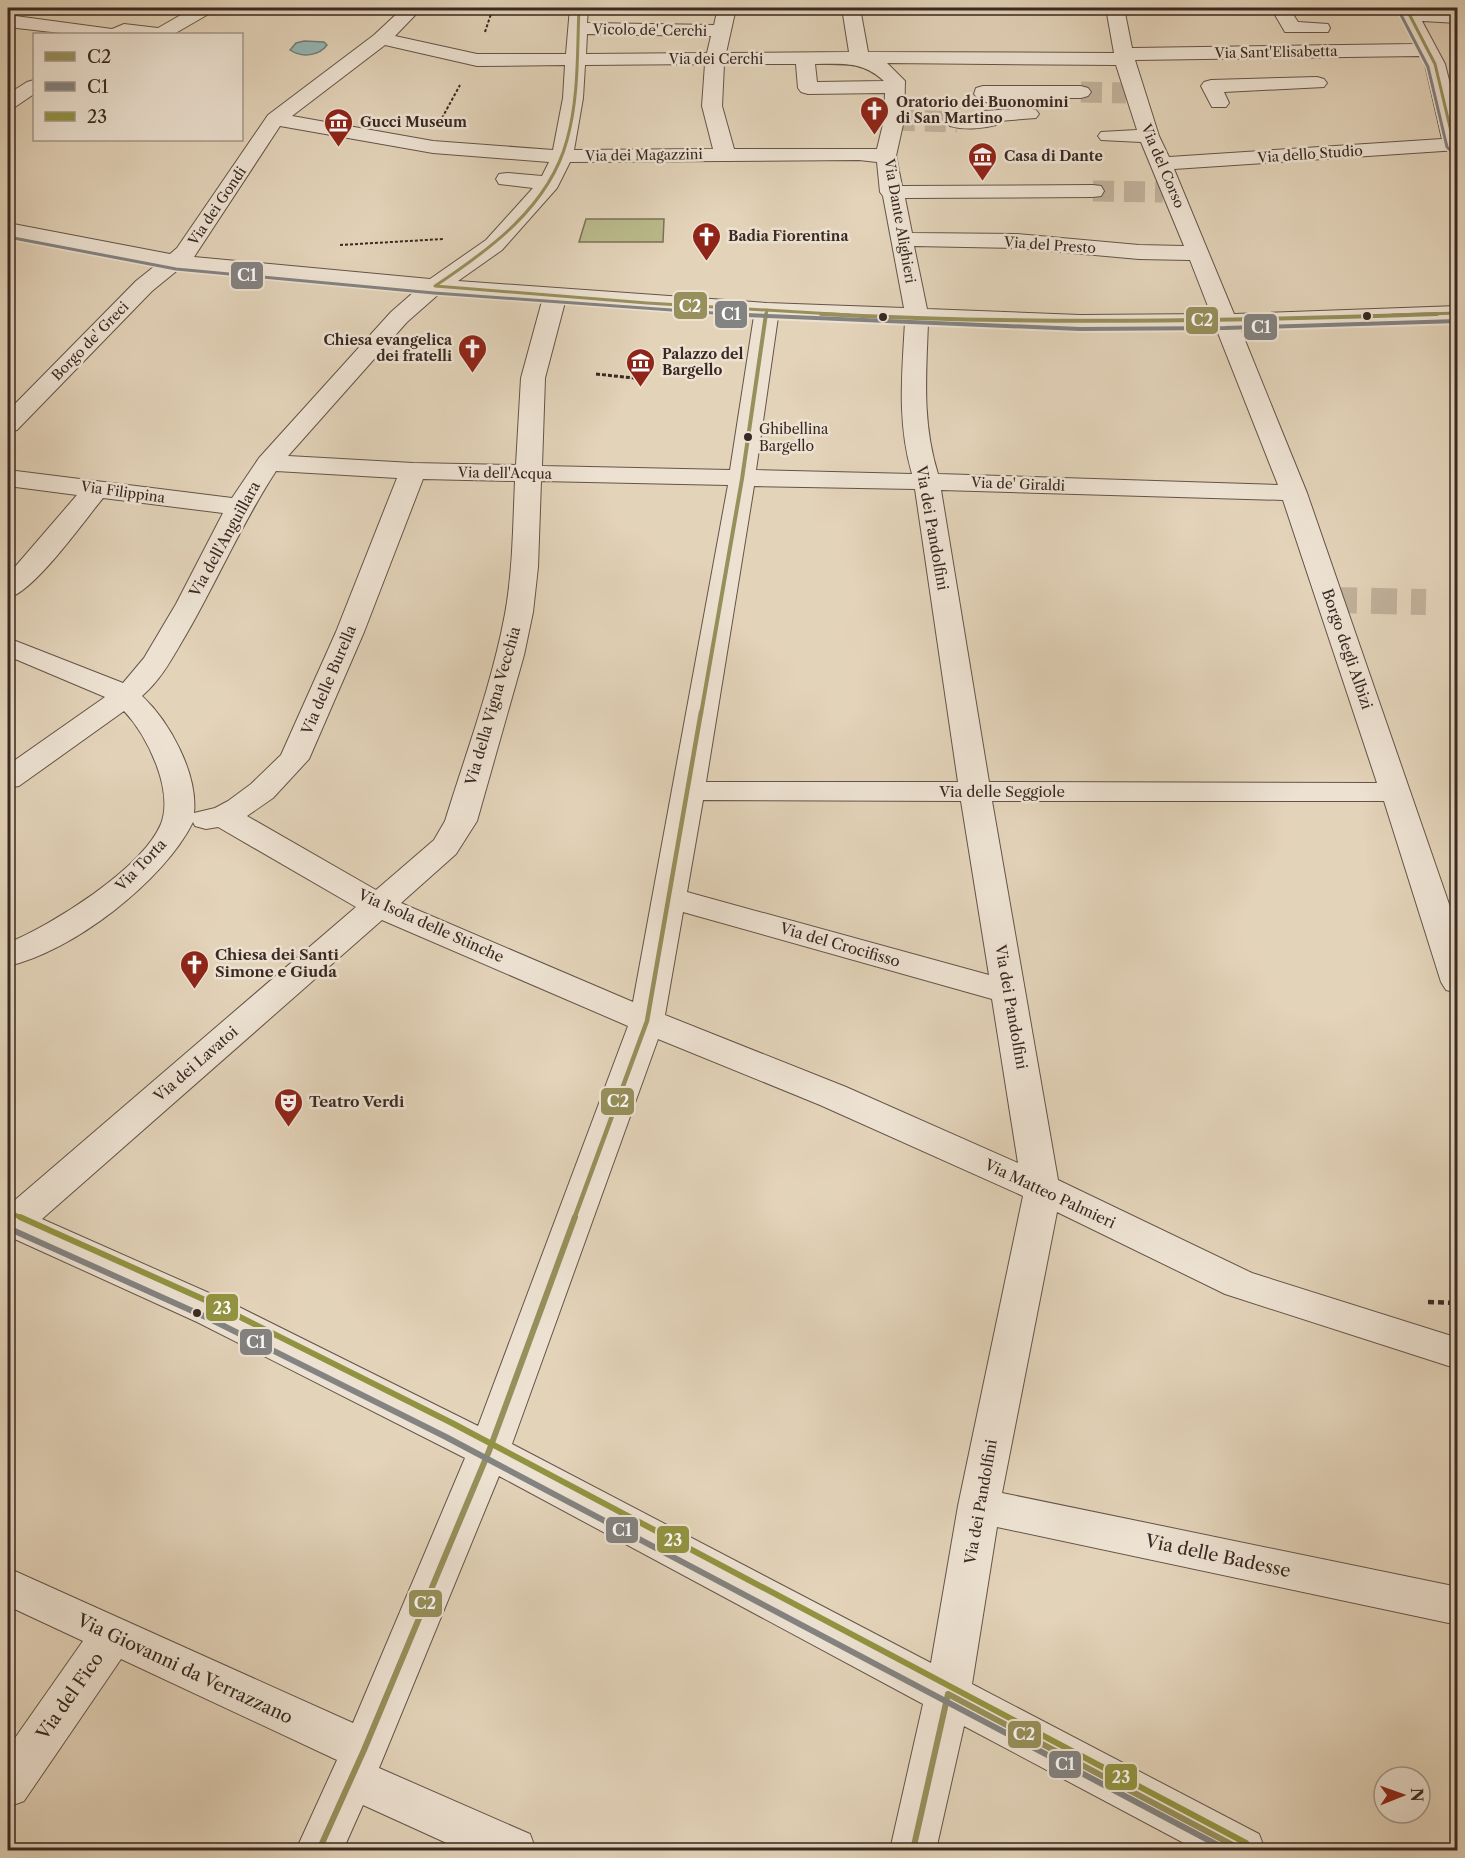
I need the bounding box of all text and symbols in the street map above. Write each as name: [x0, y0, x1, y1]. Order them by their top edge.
street label: Vicolo de' Cerchi: [592, 20, 707, 40]
legend: [33, 33, 243, 141]
street label: Via Sant'Elisabetta: [1213, 42, 1338, 62]
text: C2: [87, 46, 111, 68]
street label: Via dei Cerchi: [668, 50, 763, 68]
text: C1: [87, 76, 109, 98]
place label: Oratorio dei Buonomini di San Martino: [896, 93, 1068, 127]
church icon: Oratorio dei Buonomini di San Martino: [859, 94, 891, 136]
text: 23: [87, 106, 107, 128]
museum icon: Gucci Museum: [323, 106, 355, 148]
place label: Gucci Museum: [360, 113, 467, 131]
street label: Via del Corso: [1137, 120, 1189, 211]
museum icon: Casa di Dante: [967, 140, 999, 182]
street label: Via dello Studio: [1256, 141, 1363, 167]
street label: Via dei Magazzini: [584, 145, 703, 165]
place label: Casa di Dante: [1004, 147, 1103, 165]
street label: Via Dante Alighieri: [880, 156, 920, 285]
street label: Via dei Gondi: [184, 163, 250, 250]
church icon: Badia Fiorentina: [691, 220, 723, 262]
place label: Badia Fiorentina: [728, 227, 849, 245]
street label: Via del Presto: [1003, 233, 1096, 257]
line badge: C1: [230, 261, 264, 290]
text: C1: [237, 265, 258, 285]
line badge: C2: [673, 291, 708, 320]
text: C2: [679, 296, 701, 316]
street label: Borgo de' Greci: [48, 298, 132, 384]
line badge: C1: [714, 300, 748, 329]
text: C1: [721, 304, 742, 324]
line badge: C2: [1185, 306, 1219, 335]
text: C2: [1191, 310, 1213, 330]
unlabelled marker: [1361, 310, 1373, 322]
unlabelled marker: [877, 311, 889, 323]
line badge: C1: [1243, 313, 1278, 341]
text: C1: [1251, 317, 1272, 337]
place label: Chiesa evangelica dei fratelli: [324, 331, 453, 365]
church icon: Chiesa evangelica dei fratelli: [457, 332, 489, 374]
place label: Palazzo del Bargello: [662, 345, 743, 379]
museum icon: Palazzo del Bargello: [625, 346, 657, 388]
place label: Ghibellina Bargello: [759, 420, 829, 455]
marker: Ghibellina Bargello: [742, 431, 754, 443]
street label: Via dell'Acqua: [457, 463, 553, 483]
street label: Via dei Pandolfini: [912, 463, 953, 592]
street label: Via de' Giraldi: [970, 473, 1065, 495]
street label: Via Filippina: [79, 477, 167, 507]
street label: Via dell'Anguillara: [184, 478, 264, 601]
street label: Borgo degli Albizi: [1318, 586, 1377, 712]
street label: Via delle Burella: [297, 622, 360, 738]
street label: Via della Vigna Vecchia: [460, 624, 524, 788]
street label: Via delle Seggiole: [938, 782, 1065, 801]
street label: Via Torta: [110, 835, 170, 895]
street label: Via Isola delle Stinche: [355, 884, 507, 966]
street label: Via del Crocifisso: [777, 918, 902, 971]
street label: Via dei Pandolfini: [991, 942, 1032, 1071]
place label: Chiesa dei Santi Simone e Giuda: [215, 945, 339, 981]
church icon: Chiesa dei Santi Simone e Giuda: [178, 948, 210, 990]
street label: Via dei Lavatoi: [149, 1022, 242, 1106]
theatre icon: Teatro Verdi: [272, 1086, 304, 1128]
line badge: C2: [600, 1087, 635, 1116]
text: C2: [607, 1091, 629, 1111]
place label: Teatro Verdi: [309, 1092, 405, 1111]
street label: Via Matteo Palmieri: [981, 1154, 1119, 1232]
line badge: 23: [205, 1293, 239, 1322]
text: 23: [213, 1298, 231, 1318]
unlabelled marker: [191, 1307, 203, 1319]
line badge: C1: [239, 1328, 273, 1356]
text: C1: [246, 1332, 267, 1352]
street label: Via dei Pandolfini: [960, 1438, 1001, 1567]
line badge: C1: [605, 1516, 639, 1544]
text: C1: [612, 1520, 633, 1540]
line badge: 23: [656, 1525, 690, 1554]
text: 23: [664, 1530, 682, 1550]
street label: Via delle Badesse: [1142, 1530, 1293, 1582]
line badge: C2: [408, 1589, 443, 1618]
text: C2: [414, 1593, 436, 1613]
street label: Via Giovanni da Verrazzano: [73, 1609, 296, 1729]
street label: Via del Fico: [31, 1648, 108, 1745]
line badge: C2: [1007, 1720, 1042, 1749]
text: C2: [1013, 1724, 1035, 1744]
line badge: C1: [1048, 1750, 1082, 1779]
text: C1: [1055, 1754, 1076, 1774]
line badge: 23: [1104, 1763, 1138, 1791]
north arrow: [1372, 1765, 1432, 1825]
text: 23: [1112, 1767, 1130, 1787]
text: N: [1407, 1788, 1427, 1802]

